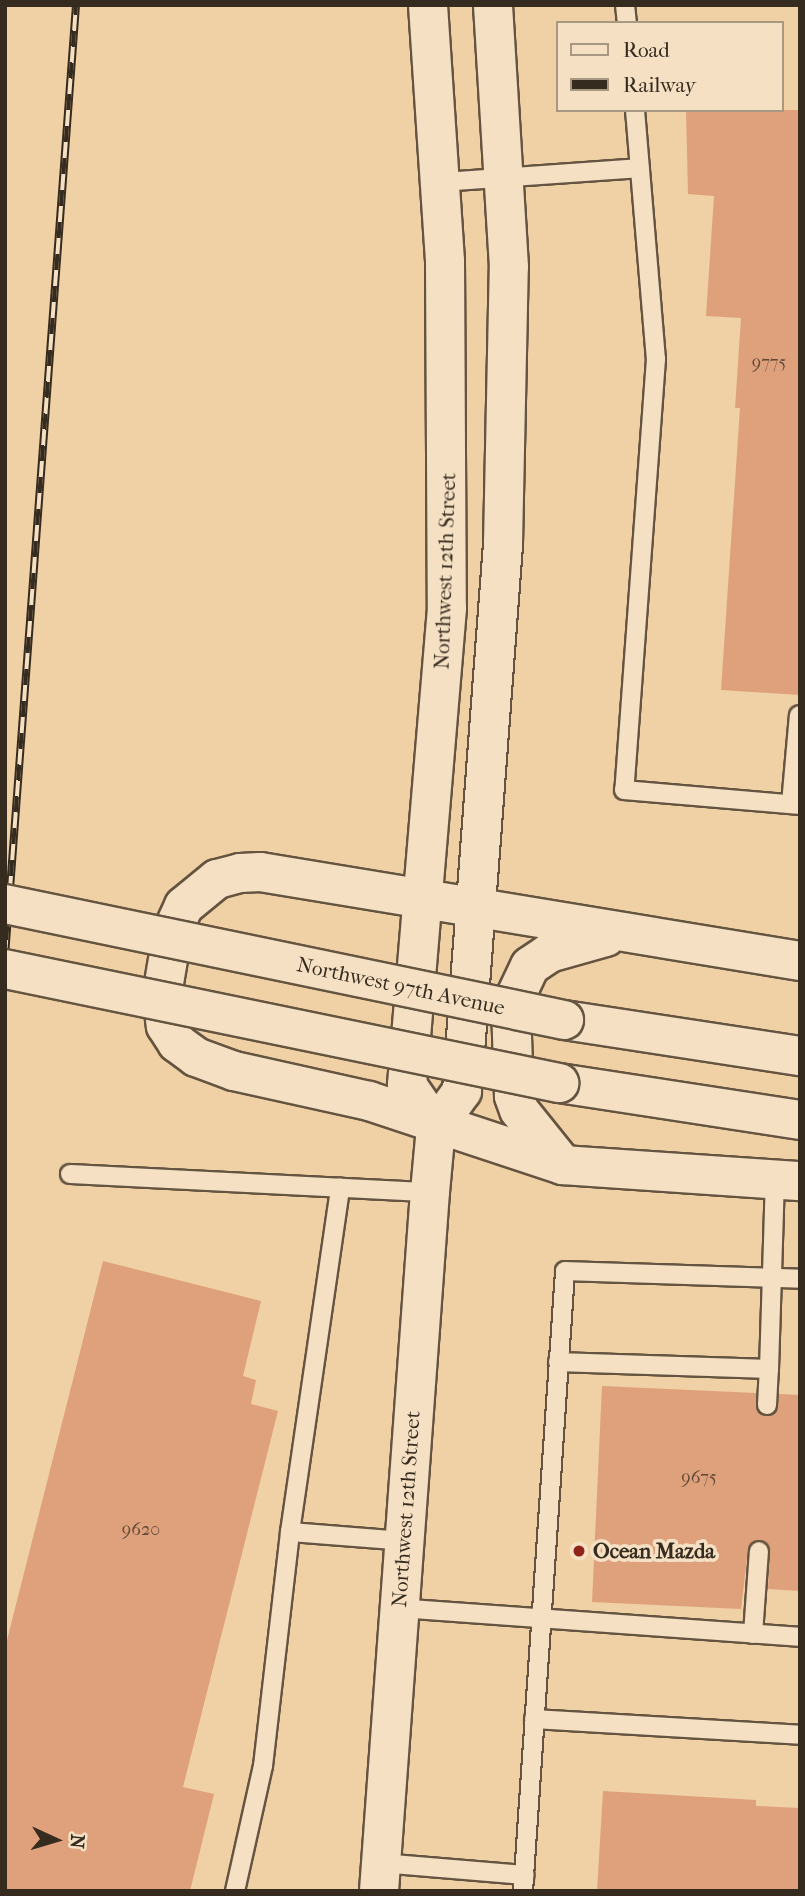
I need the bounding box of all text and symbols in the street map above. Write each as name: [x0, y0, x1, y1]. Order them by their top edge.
legend: [556, 21, 784, 112]
text: Road: [623, 38, 670, 62]
text: Railway: [623, 73, 696, 97]
house number: 9775: [752, 352, 786, 374]
street label: Northwest 12th Street: [429, 472, 461, 670]
street label: Northwest 97th Avenue: [295, 952, 507, 1020]
street label: Northwest 12th Street: [387, 1410, 425, 1608]
house number: 9675: [681, 1467, 717, 1489]
house number: 9620: [122, 1519, 160, 1541]
place label: Ocean Mazda: [593, 1538, 715, 1564]
marker: Ocean Mazda: [571, 1543, 587, 1559]
north arrow: [21, 1805, 91, 1875]
text: N: [65, 1833, 88, 1849]

